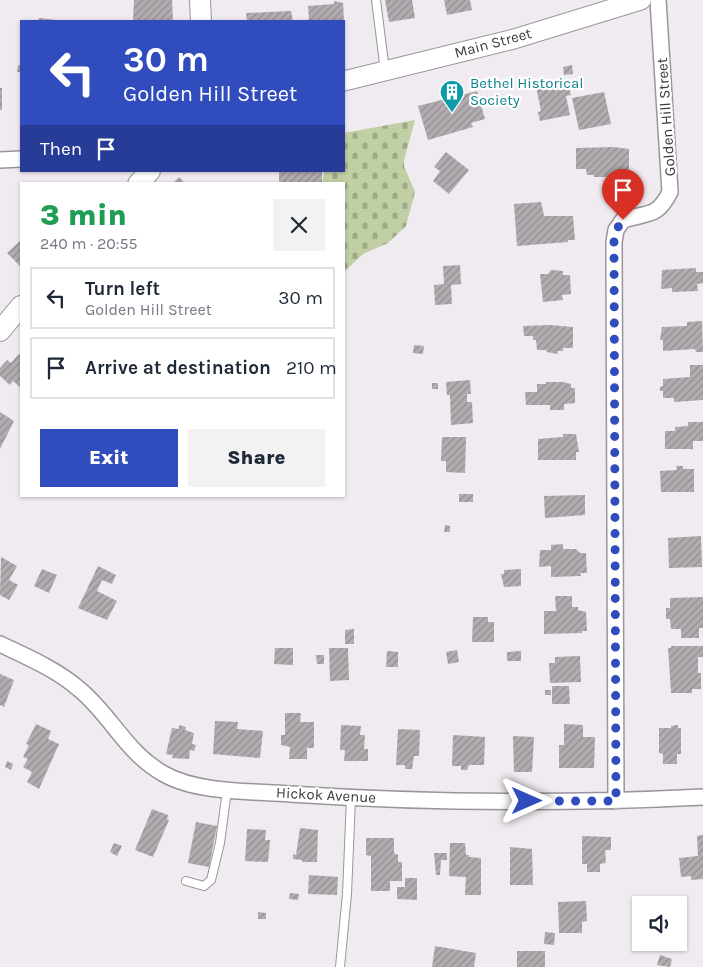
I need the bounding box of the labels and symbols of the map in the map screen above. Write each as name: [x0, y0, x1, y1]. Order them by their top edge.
street label: Main Street: [452, 24, 534, 62]
street label: Golden Hill Street: [653, 57, 679, 177]
place label: Bethel Historical Society: [470, 74, 584, 109]
building icon: Bethel Historical Society: [439, 79, 465, 113]
pin: [602, 169, 644, 220]
position arrow: [500, 774, 552, 826]
street label: Hickok Avenue: [275, 783, 377, 807]

